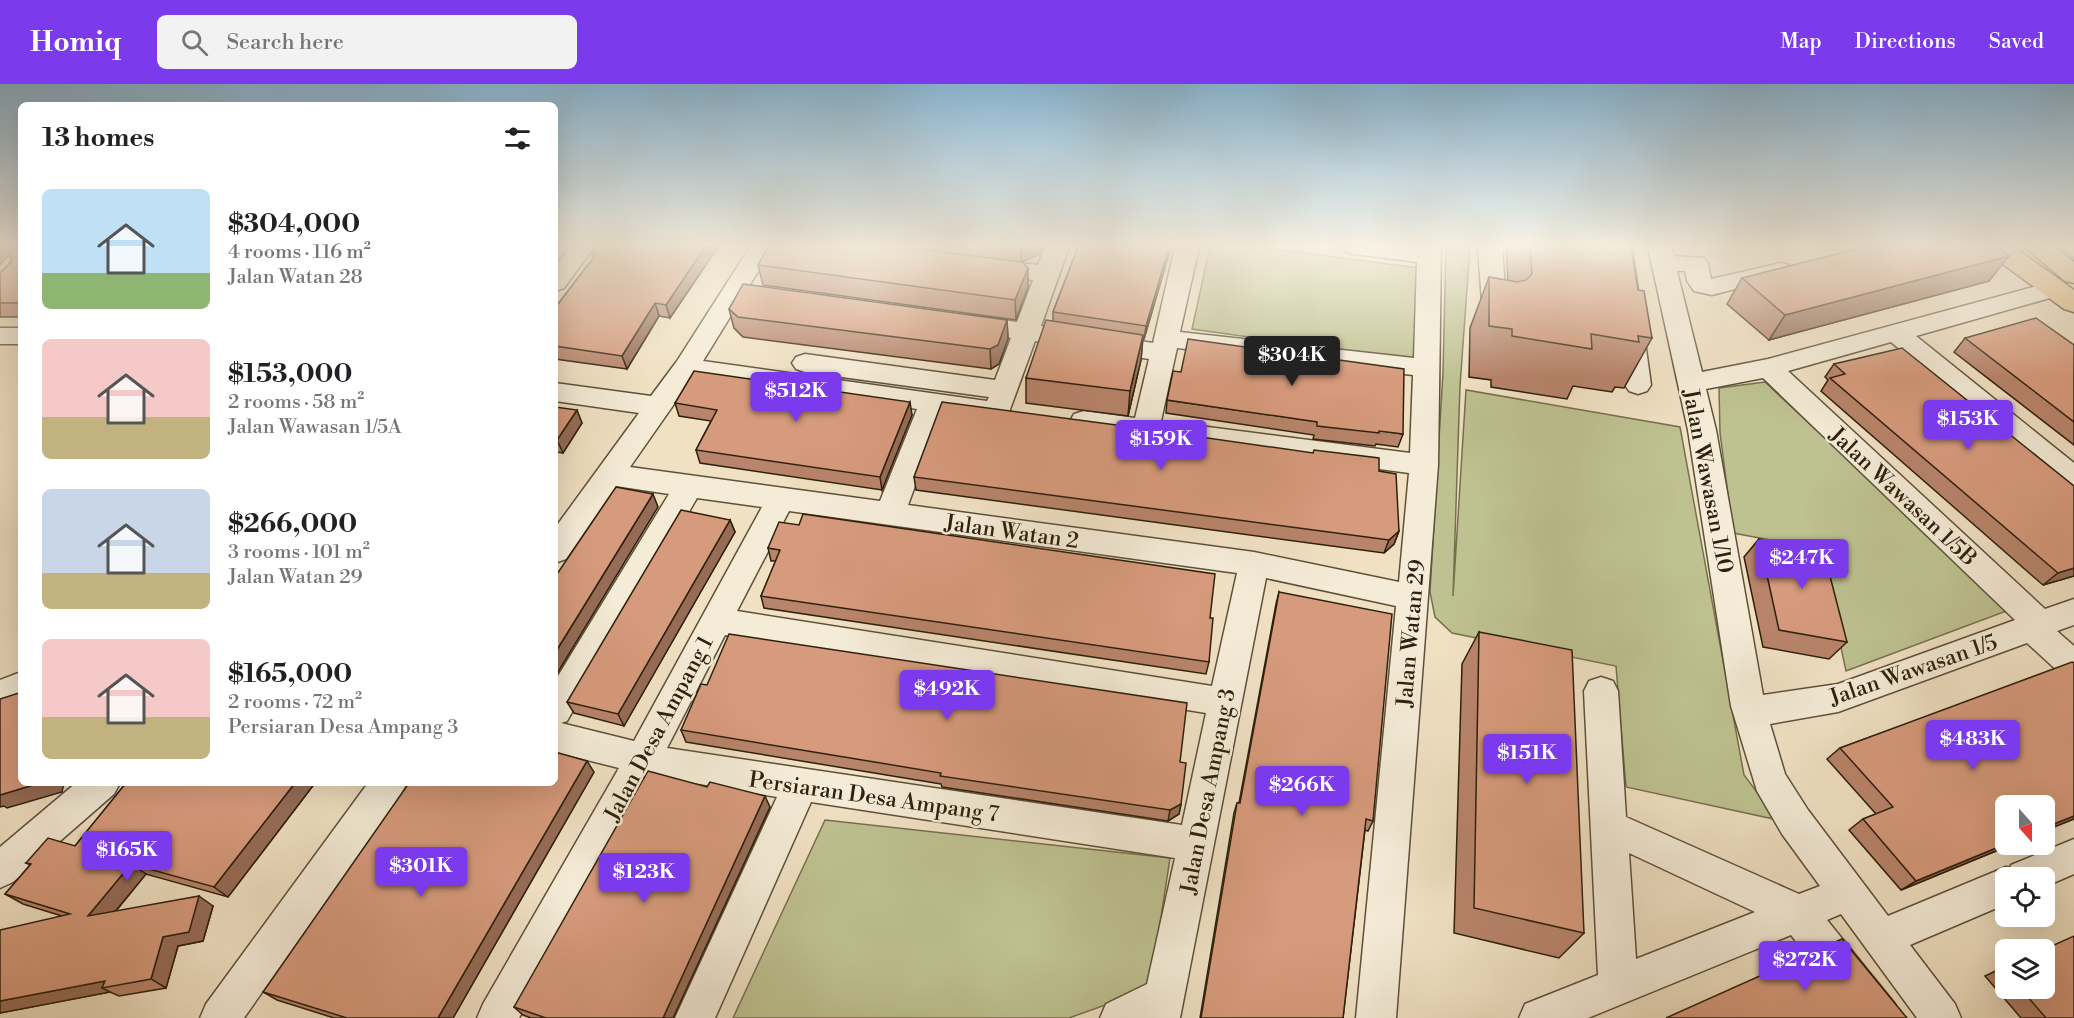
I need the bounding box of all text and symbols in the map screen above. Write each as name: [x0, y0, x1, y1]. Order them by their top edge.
search box: [157, 15, 577, 69]
text: Homiq: [30, 25, 121, 60]
icon: search: [178, 26, 211, 59]
text: Search here: [226, 29, 344, 56]
text: Map: [1780, 29, 1822, 55]
text: Directions: [1855, 29, 1956, 55]
text: Saved: [1989, 29, 2044, 55]
text: 13 homes: [42, 122, 154, 154]
icon: filters: [501, 122, 534, 155]
text: $304,000: [228, 208, 360, 240]
icon: home: [90, 213, 162, 285]
text: 4 rooms · 116 m²: [228, 240, 371, 265]
text: Jalan Watan 28: [228, 265, 363, 290]
pin: $304K: [1250, 336, 1334, 387]
text: $304K: [1258, 343, 1326, 368]
text: $153,000: [228, 358, 352, 390]
icon: home: [90, 363, 162, 435]
pin: $512K: [754, 372, 838, 423]
text: $512K: [765, 379, 828, 404]
street label: Jalan Wawasan 1/10: [1676, 386, 1739, 576]
text: 2 rooms · 58 m²: [228, 390, 364, 415]
pin: $153K: [1926, 400, 2010, 451]
text: $153K: [1937, 407, 1999, 432]
text: Jalan Wawasan 1/5A: [228, 415, 402, 440]
pin: $159K: [1119, 420, 1203, 471]
street label: Jalan Wawasan 1/5B: [1823, 421, 1982, 572]
text: $159K: [1130, 427, 1192, 452]
text: $266,000: [228, 508, 357, 540]
street label: Jalan Watan 2: [942, 510, 1080, 555]
icon: home: [90, 513, 162, 585]
pin: $247K: [1760, 539, 1844, 590]
text: 3 rooms · 101 m²: [228, 540, 370, 565]
text: $247K: [1769, 546, 1835, 571]
street label: Jalan Watan 29: [1391, 558, 1431, 709]
text: Jalan Watan 29: [228, 565, 363, 590]
street label: Jalan Wawasan 1/5: [1825, 629, 2001, 712]
street label: Jalan Desa Ampang 1: [599, 631, 720, 827]
text: $165,000: [228, 658, 352, 690]
icon: home: [90, 663, 162, 735]
pin: $492K: [905, 670, 989, 721]
text: $492K: [914, 677, 980, 702]
street label: Jalan Desa Ampang 3: [1175, 686, 1242, 897]
text: 2 rooms · 72 m²: [228, 690, 362, 715]
text: Persiaran Desa Ampang 3: [228, 715, 458, 740]
pin: $483K: [1931, 720, 2015, 771]
text: $483K: [1940, 727, 2006, 752]
pin: $151K: [1485, 734, 1569, 785]
text: $151K: [1497, 741, 1557, 766]
pin: $266K: [1260, 766, 1344, 817]
street label: Persiaran Desa Ampang 7: [747, 767, 1001, 828]
text: $266K: [1269, 773, 1335, 798]
north arrow: [1995, 795, 2055, 855]
map controls: [1995, 795, 2055, 999]
pin: $165K: [85, 831, 169, 882]
text: $165K: [96, 838, 158, 863]
pin: $301K: [379, 847, 463, 898]
pin: $123K: [602, 853, 686, 904]
text: $301K: [389, 854, 453, 879]
text: $123K: [613, 860, 675, 885]
button: locate: [1995, 867, 2055, 927]
button: layers: [1995, 939, 2055, 999]
pin: $272K: [1763, 941, 1847, 992]
text: $272K: [1773, 948, 1837, 973]

